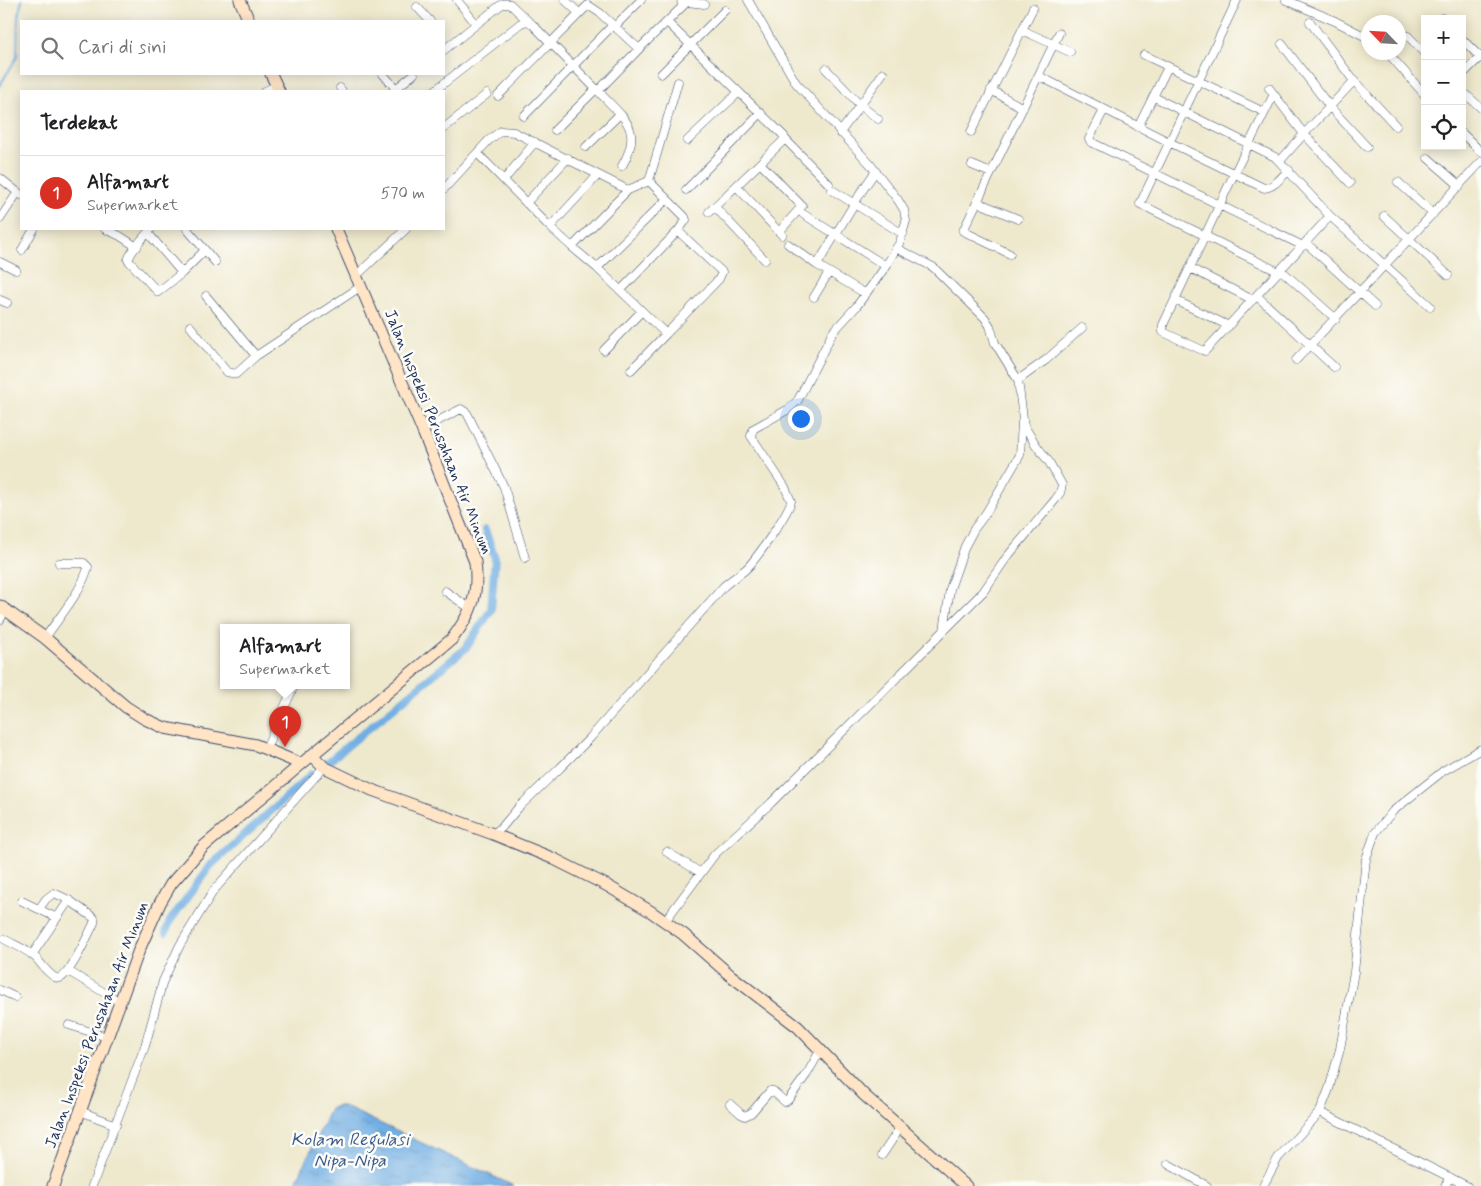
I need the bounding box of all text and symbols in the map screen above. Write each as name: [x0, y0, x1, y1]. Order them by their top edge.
north arrow: [1361, 15, 1406, 60]
map controls: [1421, 15, 1466, 150]
button: +: [1421, 15, 1466, 60]
search box: [20, 20, 445, 75]
icon: search: [38, 34, 66, 62]
text: Cari di sini: [78, 35, 166, 60]
button: −: [1421, 60, 1466, 105]
button: locate: [1421, 105, 1466, 150]
text: Terdekat: [40, 109, 118, 137]
text: Alfamart: [87, 170, 169, 195]
text: 1: [52, 183, 60, 204]
text: 570 m: [381, 183, 425, 204]
text: Supermarket: [87, 195, 178, 216]
street label: Jalan Inspeksi Perusahaan Air Minum: [379, 306, 497, 558]
your location: [788, 406, 814, 432]
popup: [220, 624, 350, 689]
text: Alfamart: [239, 634, 321, 659]
text: Supermarket: [239, 659, 331, 680]
pin: 1: [269, 706, 301, 747]
street label: Jalan Inspeksi Perusahaan Air Minum: [40, 899, 154, 1151]
water label: Kolam Regulasi Nipa-Nipa: [291, 1128, 412, 1173]

